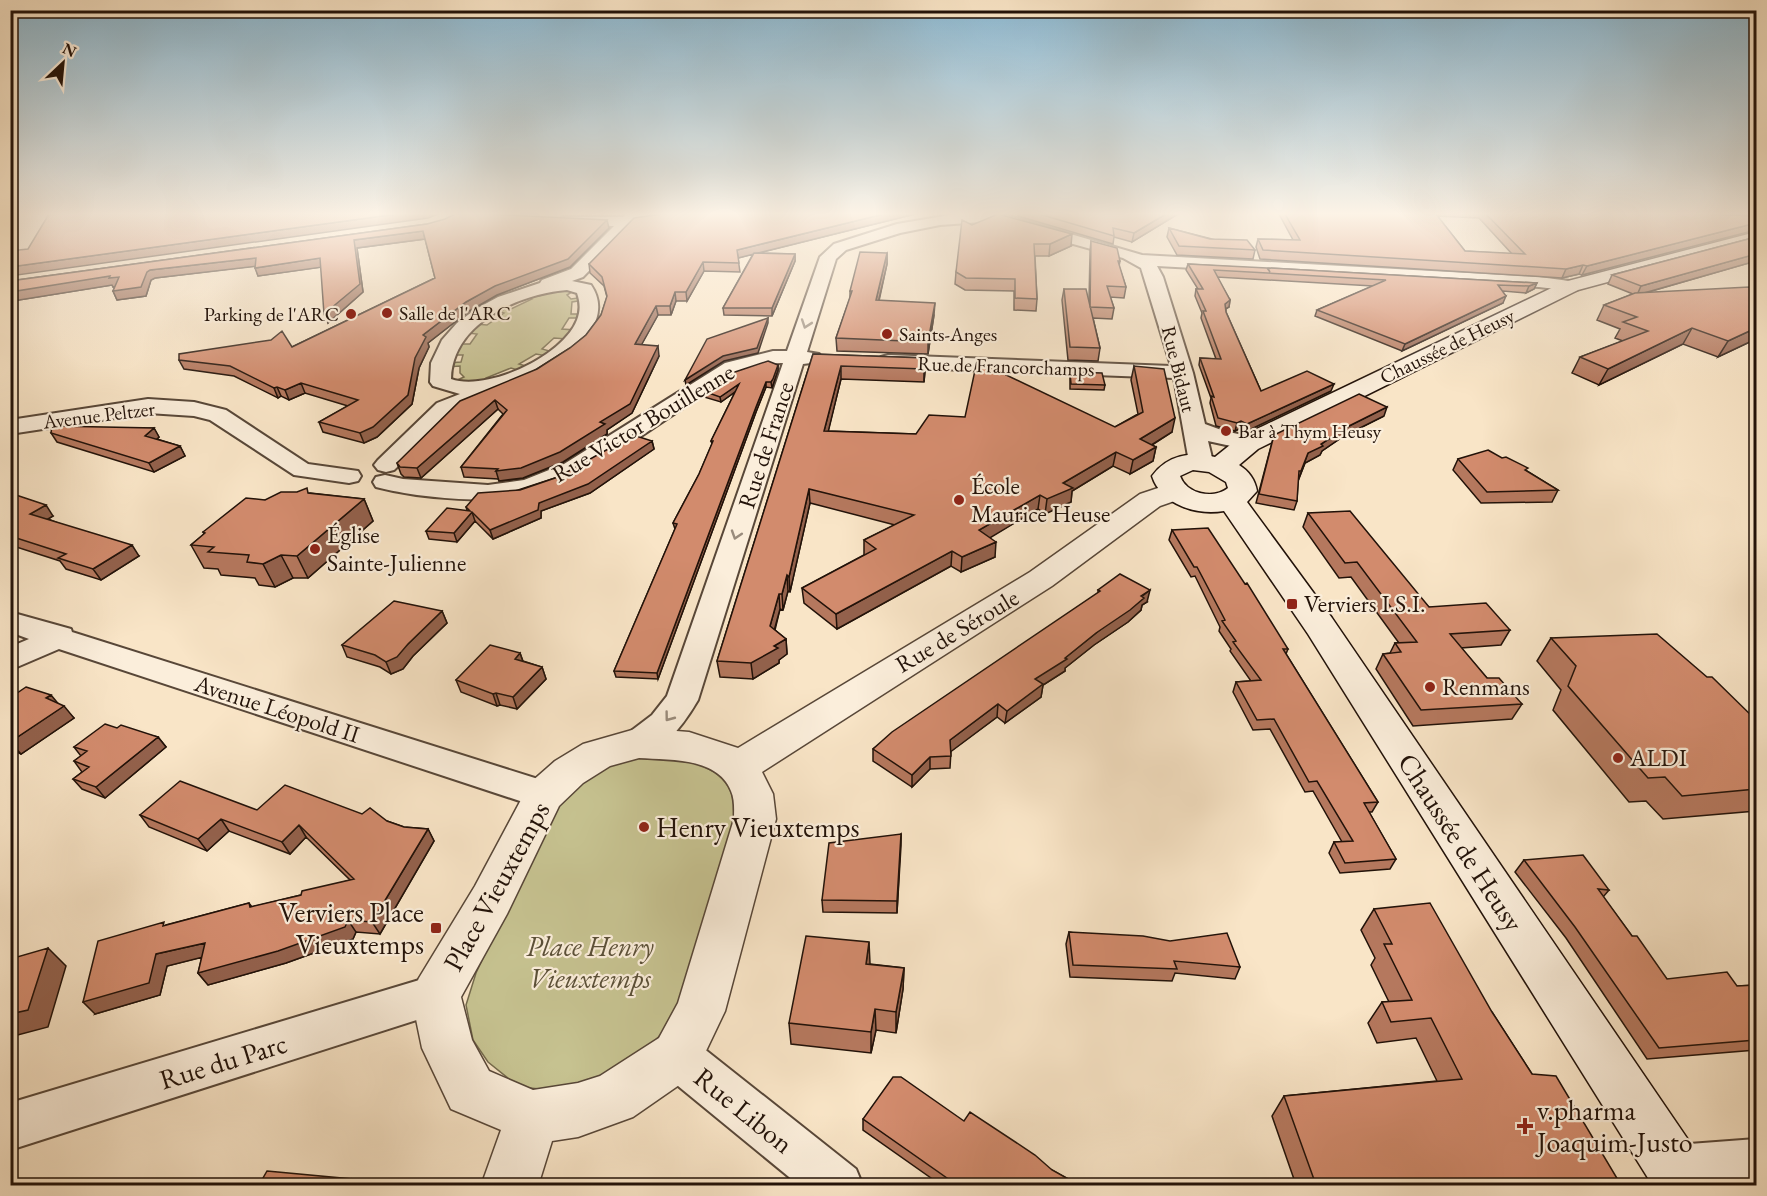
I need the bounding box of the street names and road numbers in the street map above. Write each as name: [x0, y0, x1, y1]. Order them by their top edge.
street label: Chaussée de Heusy: [1375, 302, 1519, 390]
street label: Rue Bidaut: [1156, 323, 1202, 416]
street label: Rue de Francorchamps: [917, 350, 1095, 382]
street label: Rue Victor Bouillenne: [546, 356, 740, 489]
street label: Rue de France: [730, 378, 801, 512]
street label: Avenue Peltzer: [41, 395, 157, 435]
street label: Rue de Séroule: [889, 582, 1024, 680]
street label: Avenue Léopold II: [190, 667, 364, 750]
street label: Chaussée de Heusy: [1390, 746, 1532, 939]
street label: Place Vieuxtemps: [435, 795, 557, 977]
street label: Rue du Parc: [155, 1025, 291, 1097]
street label: Rue Libon: [687, 1059, 801, 1161]

